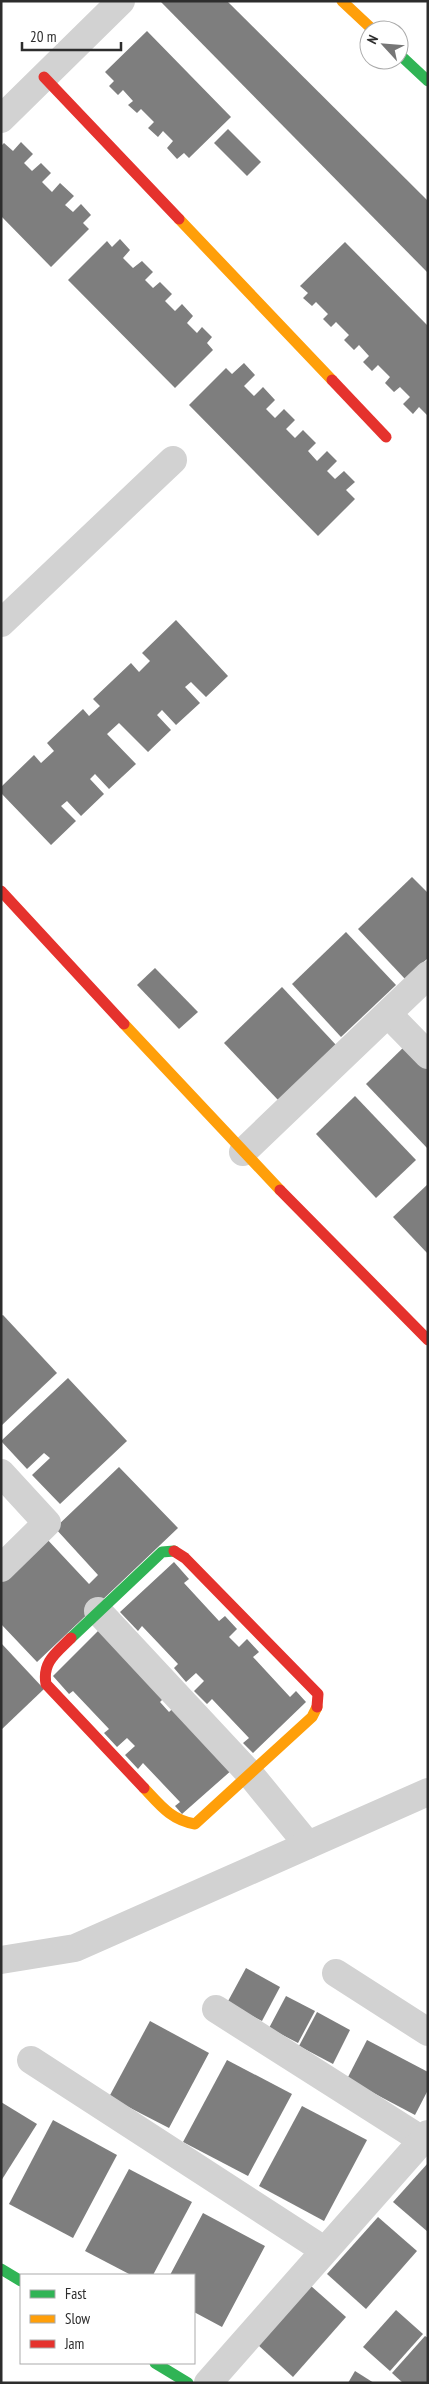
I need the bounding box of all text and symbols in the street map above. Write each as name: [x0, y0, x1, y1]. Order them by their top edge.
scale bar: [22, 20, 121, 52]
north arrow: [359, 20, 409, 70]
text: 20 m: [30, 27, 56, 46]
text: N: [363, 32, 382, 47]
legend: [20, 2274, 195, 2364]
text: Fast: [65, 2284, 86, 2303]
text: Slow: [65, 2309, 90, 2328]
text: Jam: [64, 2334, 84, 2353]

